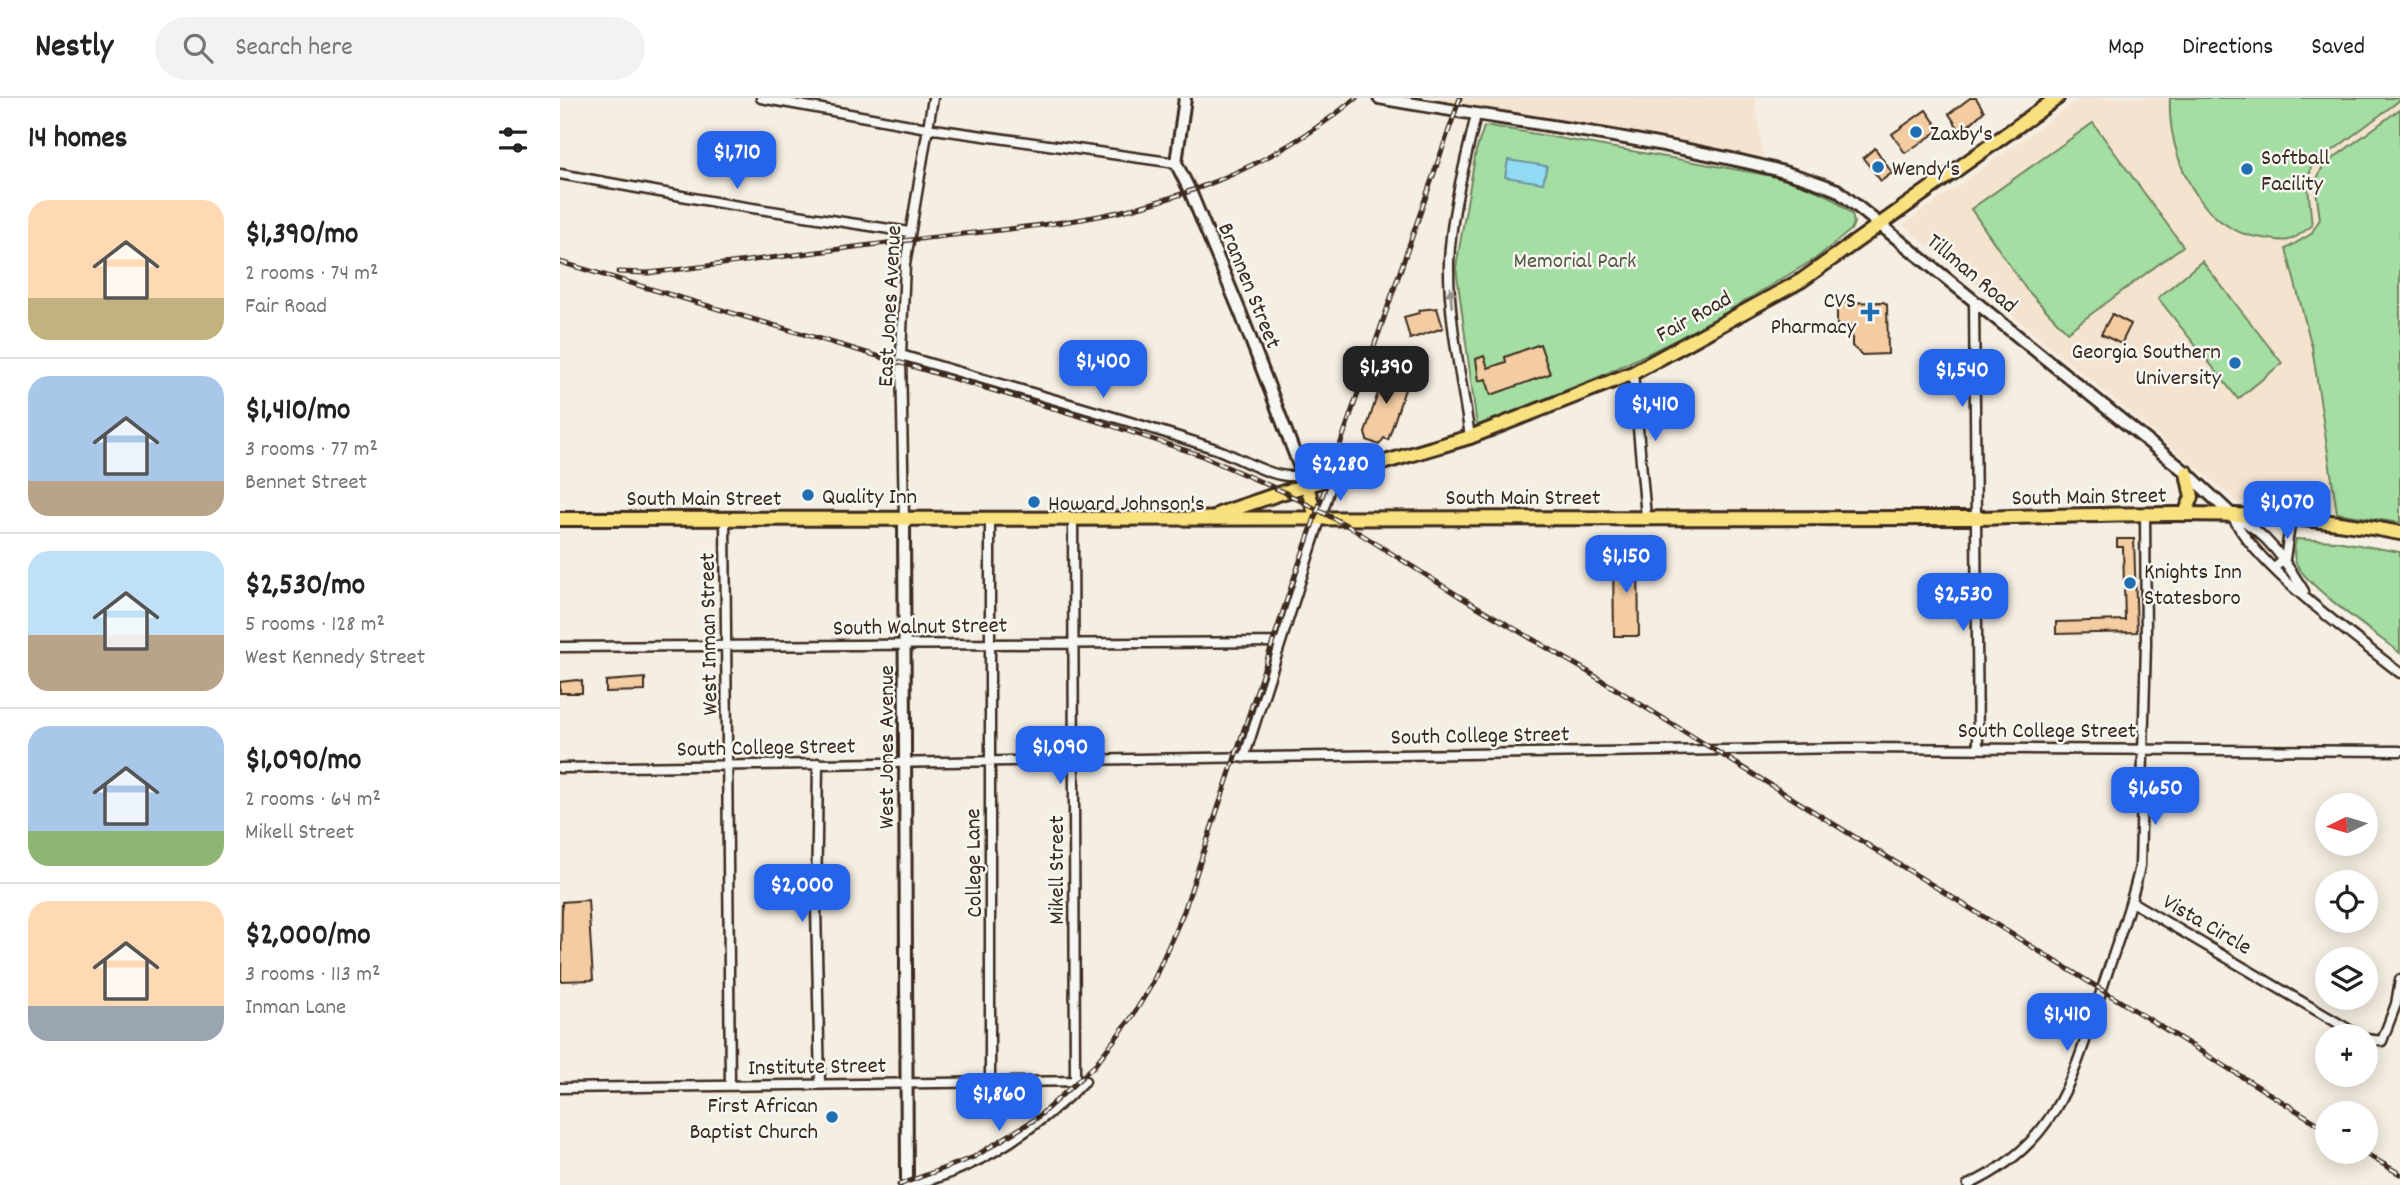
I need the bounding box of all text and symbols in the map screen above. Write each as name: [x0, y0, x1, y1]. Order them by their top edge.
search box: [155, 17, 645, 80]
text: Nestly: [35, 25, 113, 72]
icon: search: [179, 29, 217, 67]
text: Search here: [235, 30, 353, 67]
text: Map: [2108, 31, 2144, 65]
text: Directions: [2182, 31, 2273, 65]
text: Saved: [2311, 31, 2365, 65]
text: 14 homes: [28, 119, 127, 162]
place label: Zaxby's: [1930, 119, 1993, 152]
icon: filters: [494, 121, 532, 159]
marker: Zaxby's: [1908, 124, 1924, 140]
pin: $1,710: [680, 132, 794, 191]
text: $1,710: [713, 137, 761, 170]
place label: Softball Facility: [2261, 143, 2330, 202]
place label: Wendy's: [1892, 154, 1960, 187]
marker: Wendy's: [1870, 159, 1886, 175]
marker: Softball Facility: [2239, 161, 2255, 177]
text: $1,390/mo: [245, 215, 358, 258]
street label: Brannen Street: [1207, 218, 1288, 354]
street label: East Jones Avenue: [871, 224, 912, 388]
street label: Tillman Road: [1918, 227, 2023, 323]
icon: home: [84, 228, 168, 312]
park label: Memorial Park: [1513, 246, 1637, 279]
text: 2 rooms · 74 m²: [245, 258, 378, 291]
street label: Fair Road: [1651, 284, 1739, 352]
one-way arrow: [1445, 286, 1456, 308]
place label: CVS Pharmacy: [1771, 286, 1857, 345]
text: Fair Road: [245, 291, 327, 324]
marker: CVS Pharmacy: [1862, 304, 1878, 320]
place label: Georgia Southern University: [2072, 337, 2222, 396]
pin: $1,400: [1046, 341, 1160, 400]
text: $1,400: [1075, 346, 1131, 379]
pin: $1,390: [1329, 346, 1443, 406]
pin: $1,540: [1905, 350, 2019, 409]
text: $1,390: [1359, 352, 1413, 385]
text: $1,540: [1935, 355, 1989, 388]
marker: Georgia Southern University: [2227, 355, 2243, 371]
pin: $1,410: [1598, 384, 1712, 443]
text: $1,410: [1631, 389, 1679, 422]
text: $1,410/mo: [245, 391, 350, 434]
icon: home: [84, 404, 168, 488]
text: 3 rooms · 77 m²: [245, 434, 378, 467]
pin: $2,280: [1283, 444, 1397, 503]
text: $2,280: [1311, 449, 1369, 482]
text: Bennet Street: [245, 467, 367, 500]
street label: South Main Street: [2011, 481, 2167, 516]
place label: Quality Inn: [822, 482, 917, 515]
pin: $1,070: [2230, 482, 2344, 541]
street label: South Main Street: [1446, 483, 1600, 516]
street label: South Main Street: [627, 484, 781, 517]
marker: Quality Inn: [800, 487, 816, 503]
text: $1,070: [2260, 487, 2314, 520]
place label: Howard Johnson's: [1048, 489, 1205, 522]
marker: Howard Johnson's: [1026, 494, 1042, 510]
pin: $1,150: [1569, 536, 1683, 595]
text: $1,150: [1601, 541, 1651, 574]
street label: West Inman Street: [693, 552, 728, 716]
place label: Knights Inn Statesboro: [2144, 557, 2242, 616]
text: $2,530/mo: [245, 566, 365, 609]
pin: $2,530: [1906, 574, 2020, 633]
marker: Knights Inn Statesboro: [2122, 575, 2138, 591]
icon: home: [84, 579, 168, 663]
text: $2,530: [1933, 579, 1993, 612]
text: 5 rooms · 128 m²: [245, 609, 385, 642]
street label: South Walnut Street: [833, 610, 1007, 647]
text: West Kennedy Street: [245, 642, 425, 675]
street label: West Jones Avenue: [872, 665, 905, 829]
street label: South College Street: [1958, 716, 2136, 749]
street label: South College Street: [1390, 719, 1570, 756]
pin: $1,090: [1003, 726, 1117, 786]
street label: South College Street: [676, 731, 856, 768]
text: $1,090: [1032, 732, 1088, 765]
text: $1,090/mo: [245, 741, 361, 784]
icon: home: [84, 754, 168, 838]
pin: $1,650: [2098, 768, 2212, 827]
text: $1,650: [2127, 773, 2183, 806]
text: 2 rooms · 64 m²: [245, 784, 381, 817]
north arrow: [2315, 793, 2378, 856]
map controls: [2315, 793, 2378, 1164]
street label: College Lane: [958, 808, 993, 918]
street label: Mikell Street: [1042, 815, 1075, 925]
text: Mikell Street: [245, 817, 354, 850]
pin: $2,000: [745, 864, 859, 924]
text: $2,000: [770, 870, 834, 903]
button: locate: [2315, 870, 2378, 933]
street label: Vista Circle: [2155, 887, 2257, 965]
text: $2,000/mo: [245, 916, 371, 959]
icon: home: [84, 929, 168, 1013]
button: layers: [2315, 947, 2378, 1010]
text: 3 rooms · 113 m²: [245, 959, 381, 992]
text: Inman Lane: [245, 992, 346, 1025]
pin: $1,410: [2010, 993, 2124, 1053]
text: $1,410: [2043, 999, 2091, 1032]
button: +: [2315, 1024, 2378, 1087]
street label: Institute Street: [748, 1051, 886, 1086]
pin: $1,860: [942, 1074, 1056, 1133]
text: $1,860: [972, 1079, 1026, 1112]
place label: First African Baptist Church: [689, 1091, 818, 1150]
button: −: [2315, 1101, 2378, 1164]
marker: First African Baptist Church: [824, 1109, 840, 1125]

